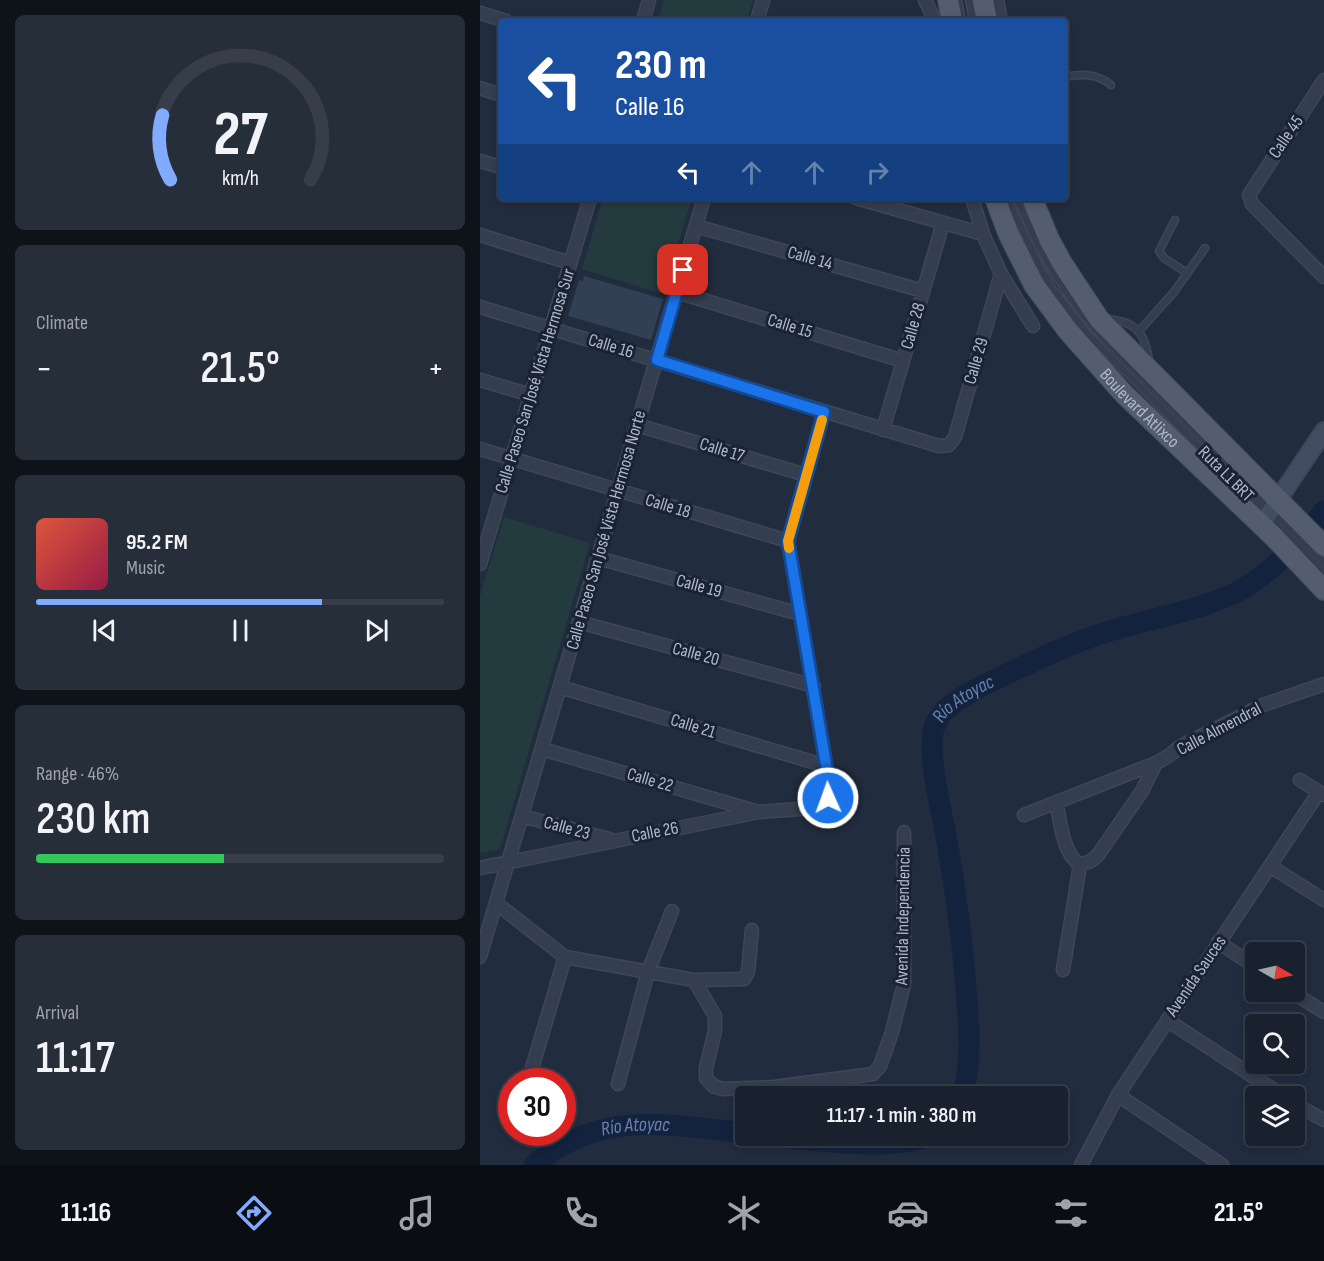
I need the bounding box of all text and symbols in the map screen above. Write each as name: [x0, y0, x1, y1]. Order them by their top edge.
text: 230 m: [615, 40, 707, 91]
icon: left: [516, 42, 594, 120]
text: Calle 16: [615, 91, 685, 123]
text: 27: [213, 98, 268, 173]
street label: Calle 45: [1264, 112, 1308, 162]
icon: left: [672, 156, 705, 189]
icon: ahead: [735, 156, 768, 189]
icon: ahead: [798, 156, 831, 189]
icon: right: [861, 156, 894, 189]
text: km/h: [221, 166, 259, 191]
street label: Calle 14: [785, 242, 835, 275]
pin: [657, 244, 708, 295]
icon: arrive: [666, 253, 699, 286]
street label: Calle Paseo San José Vista Hermosa Sur: [491, 266, 579, 496]
street label: Calle 28: [896, 300, 930, 352]
street label: Calle 15: [765, 309, 815, 343]
text: Climate: [36, 311, 88, 335]
street label: Calle 16: [586, 329, 636, 363]
street label: Calle 29: [959, 335, 993, 387]
text: 21.5°: [200, 341, 280, 396]
text: −: [36, 349, 52, 389]
text: +: [428, 349, 444, 389]
street label: Boulevard Atlixco: [1096, 364, 1184, 452]
street label: Calle Paseo San José Vista Hermosa Norte: [562, 408, 650, 652]
street label: Calle 17: [697, 433, 748, 467]
street label: Ruta L1 BRT: [1194, 442, 1258, 506]
street label: Calle 18: [643, 489, 693, 523]
text: 95.2 FM: [126, 529, 188, 556]
text: Music: [126, 556, 165, 580]
street label: Calle 19: [674, 570, 724, 602]
icon: previous: [88, 614, 121, 647]
icon: pause: [224, 614, 257, 647]
icon: next: [360, 614, 393, 647]
street label: Calle 20: [670, 638, 722, 670]
water label: Río Atoyac: [927, 670, 998, 727]
street label: Calle Almendral: [1173, 698, 1265, 760]
street label: Calle 21: [668, 709, 719, 743]
text: Range · 46%: [36, 762, 119, 786]
street label: Calle 22: [625, 763, 675, 797]
position arrow: [796, 766, 860, 830]
text: 230 km: [36, 792, 150, 847]
street label: Calle 23: [542, 812, 592, 844]
street label: Calle 26: [630, 817, 680, 847]
street label: Avenida Independencia: [891, 847, 915, 986]
street label: Avenida Sauces: [1161, 932, 1231, 1021]
north arrow: [1245, 942, 1305, 1002]
map controls: [1245, 942, 1305, 1146]
text: Arrival: [36, 1001, 79, 1025]
button: search: [1245, 1014, 1305, 1074]
text: 11:17: [36, 1031, 115, 1086]
speed limit sign: 30: [498, 1068, 576, 1146]
button: layers: [1245, 1086, 1305, 1146]
text: 11:17 · 1 min · 380 m: [827, 1102, 976, 1129]
water label: Río Atoyac: [598, 1113, 671, 1142]
icon: directions: [233, 1192, 275, 1234]
icon: music: [396, 1192, 438, 1234]
icon: phone: [560, 1192, 602, 1234]
icon: climate: [723, 1192, 765, 1234]
icon: car: [887, 1192, 929, 1234]
icon: filters: [1050, 1192, 1092, 1234]
text: 11:16: [61, 1197, 111, 1229]
text: 21.5°: [1214, 1197, 1263, 1229]

